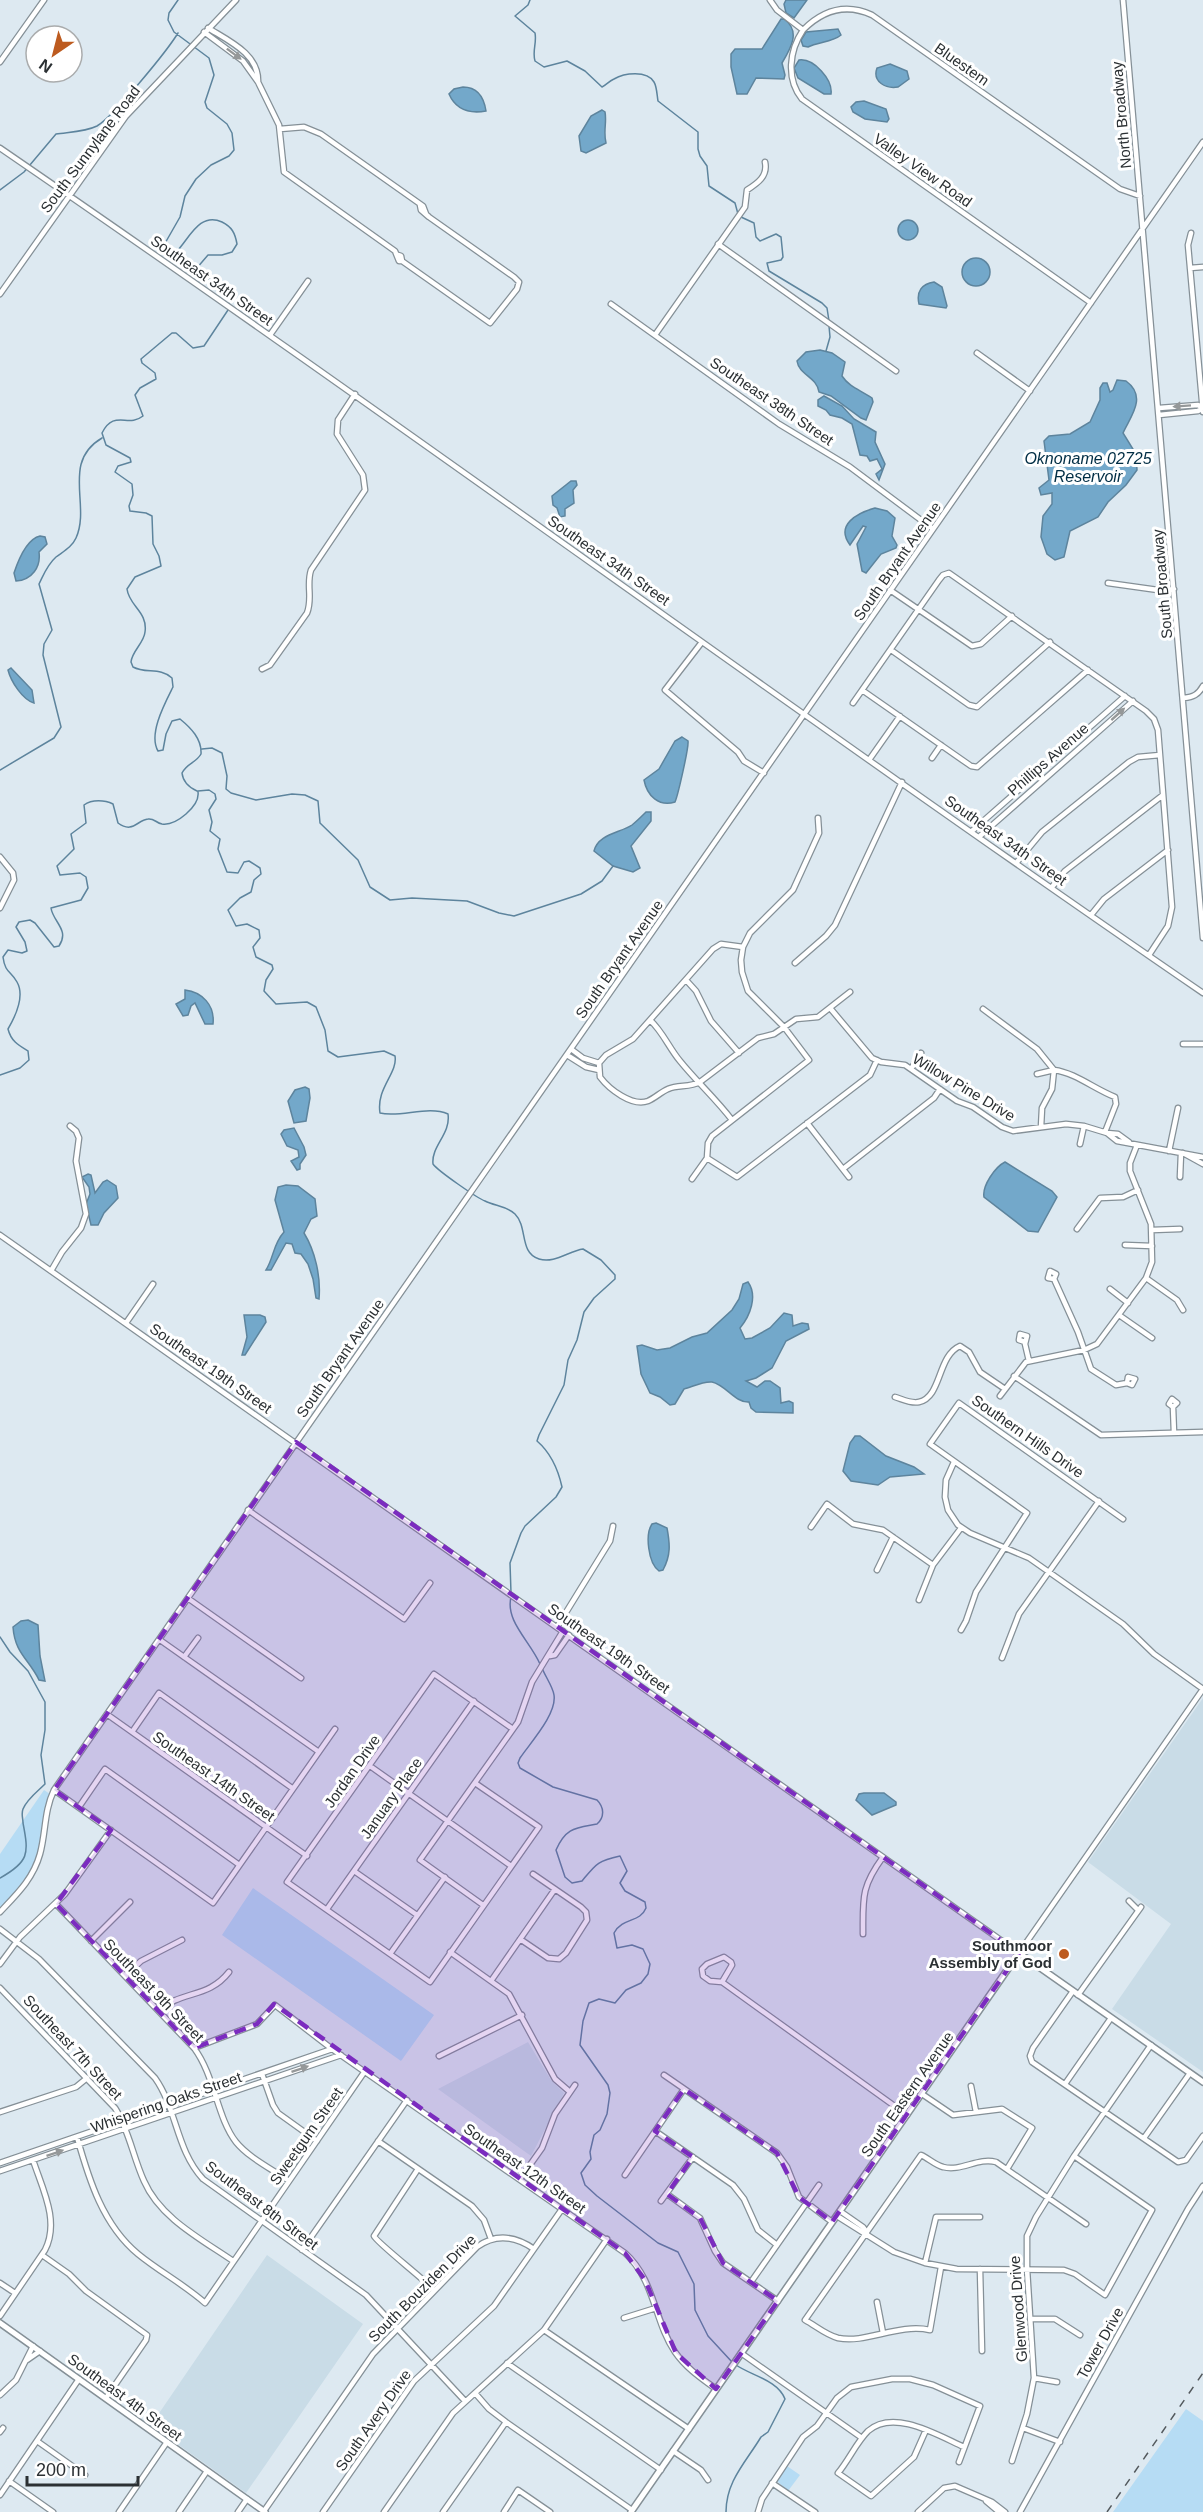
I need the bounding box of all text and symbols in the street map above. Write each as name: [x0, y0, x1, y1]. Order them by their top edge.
north arrow: [24, 24, 84, 84]
street label: Bluestem: [932, 39, 992, 89]
one-way arrow: [226, 48, 242, 60]
text: N: [36, 56, 55, 76]
street label: North Broadway: [1108, 60, 1134, 169]
street label: South Sunnylane Road: [37, 82, 143, 216]
street label: Valley View Road: [871, 130, 975, 210]
street label: Southeast 34th Street: [148, 231, 277, 329]
street label: Southeast 38th Street: [707, 353, 838, 449]
one-way arrow: [1173, 402, 1192, 411]
water label: Oknoname 02725 Reservoir: [1024, 450, 1152, 485]
street label: South Bryant Avenue: [850, 499, 944, 623]
street label: Southeast 34th Street: [545, 511, 674, 609]
street label: South Broadway: [1149, 528, 1175, 640]
one-way arrow: [1110, 708, 1125, 721]
street label: Phillips Avenue: [1004, 719, 1092, 799]
street label: Southeast 34th Street: [942, 791, 1071, 889]
street label: South Bryant Avenue: [572, 897, 666, 1021]
street label: Willow Pine Drive: [910, 1050, 1018, 1124]
street label: South Bryant Avenue: [293, 1296, 387, 1420]
street label: Southeast 19th Street: [147, 1319, 276, 1417]
street label: Southern Hills Drive: [969, 1391, 1087, 1481]
street label: Southeast 19th Street: [545, 1599, 674, 1697]
street label: Southeast 14th Street: [150, 1727, 279, 1825]
street label: Jordan Drive: [321, 1731, 383, 1811]
street label: January Place: [357, 1754, 425, 1842]
street label: Southeast 9th Street: [100, 1935, 208, 2046]
place label: Southmoor Assembly of God: [929, 1937, 1052, 1971]
marker: Southmoor Assembly of God: [1057, 1947, 1071, 1961]
street label: Southeast 7th Street: [20, 1991, 126, 2103]
street label: South Eastern Avenue: [857, 2028, 957, 2160]
one-way arrow: [291, 2064, 309, 2074]
street label: Whispering Oaks Street: [88, 2068, 244, 2136]
street label: Sweetgum Street: [266, 2083, 346, 2188]
street label: Southeast 12th Street: [461, 2119, 590, 2217]
one-way arrow: [46, 2147, 64, 2157]
street label: Southeast 8th Street: [202, 2157, 322, 2253]
street label: South Bouziden Drive: [365, 2231, 479, 2345]
street label: Glenwood Drive: [1006, 2255, 1030, 2363]
street label: Tower Drive: [1073, 2304, 1127, 2382]
street label: Southeast 4th Street: [65, 2350, 186, 2445]
street label: South Avery Drive: [332, 2366, 414, 2474]
scale bar: [27, 2449, 138, 2487]
text: 200 m: [36, 2460, 86, 2480]

